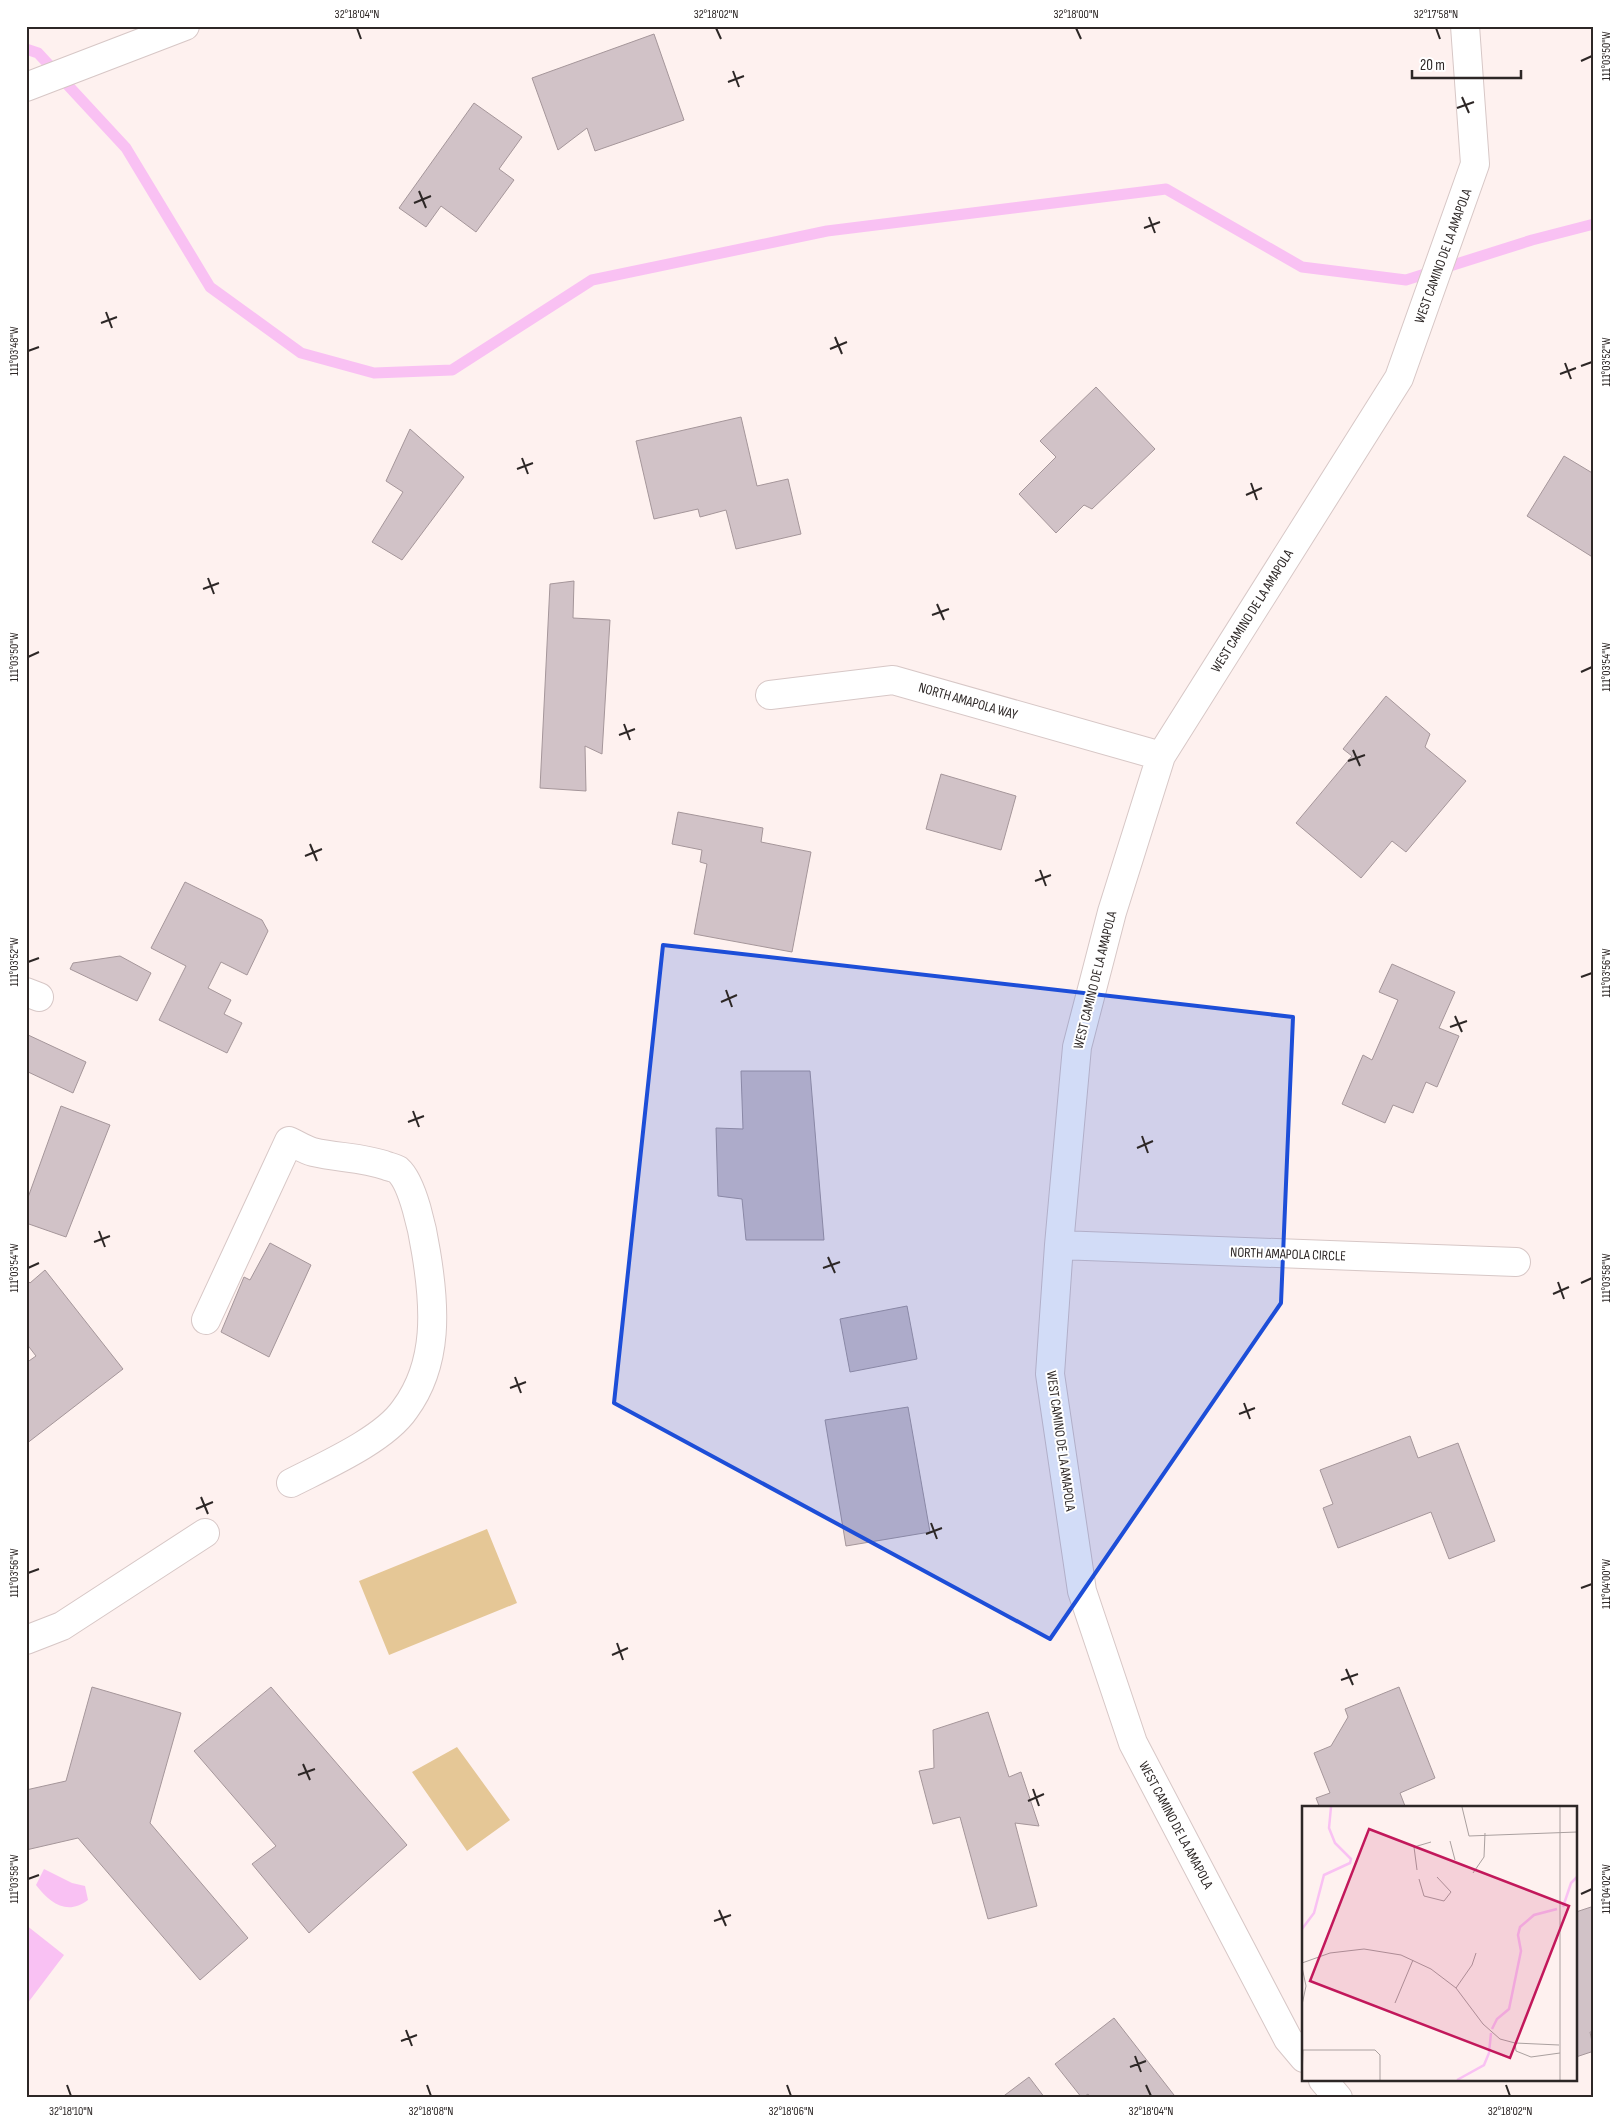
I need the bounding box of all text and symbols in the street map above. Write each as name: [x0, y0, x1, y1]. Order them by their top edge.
text: 32°18'04"N: [335, 7, 379, 22]
text: 32°18'02"N: [694, 7, 738, 22]
text: 32°18'00"N: [1053, 7, 1099, 22]
text: 32°17'58"N: [1414, 7, 1458, 22]
text: 111°03'50"W: [1599, 31, 1614, 81]
scale bar: [1412, 48, 1521, 80]
text: 20 m: [1420, 56, 1445, 75]
street label: WEST CAMINO DE LA AMAPOLA: [1411, 186, 1476, 326]
text: 111°03'48"W: [7, 326, 22, 376]
text: 111°03'52"W: [1599, 337, 1614, 386]
street label: WEST CAMINO DE LA AMAPOLA: [1207, 546, 1297, 676]
text: 111°03'50"W: [7, 632, 22, 682]
text: 111°03'54"W: [1599, 642, 1614, 692]
street label: NORTH AMAPOLA WAY: [917, 679, 1020, 723]
street label: WEST CAMINO DE LA AMAPOLA: [1070, 908, 1121, 1051]
text: 111°03'52"W: [7, 937, 22, 986]
text: 111°03'56"W: [1599, 948, 1614, 998]
text: 111°03'54"W: [7, 1243, 22, 1293]
street label: NORTH AMAPOLA CIRCLE: [1230, 1243, 1346, 1265]
text: 111°03'58"W: [1599, 1253, 1614, 1303]
street label: WEST CAMINO DE LA AMAPOLA: [1043, 1370, 1079, 1513]
text: 111°03'56"W: [7, 1548, 22, 1598]
text: 111°04'00"W: [1599, 1559, 1614, 1609]
street label: WEST CAMINO DE LA AMAPOLA: [1135, 1758, 1217, 1892]
inset map: [1302, 1806, 1578, 2082]
text: 111°03'58"W: [7, 1854, 22, 1904]
text: 111°04'02"W: [1599, 1864, 1614, 1914]
text: 32°18'10"N: [49, 2104, 93, 2119]
text: 32°18'08"N: [409, 2104, 453, 2119]
text: 32°18'06"N: [768, 2104, 814, 2119]
text: 32°18'04"N: [1129, 2104, 1173, 2119]
text: 32°18'02"N: [1488, 2104, 1532, 2119]

